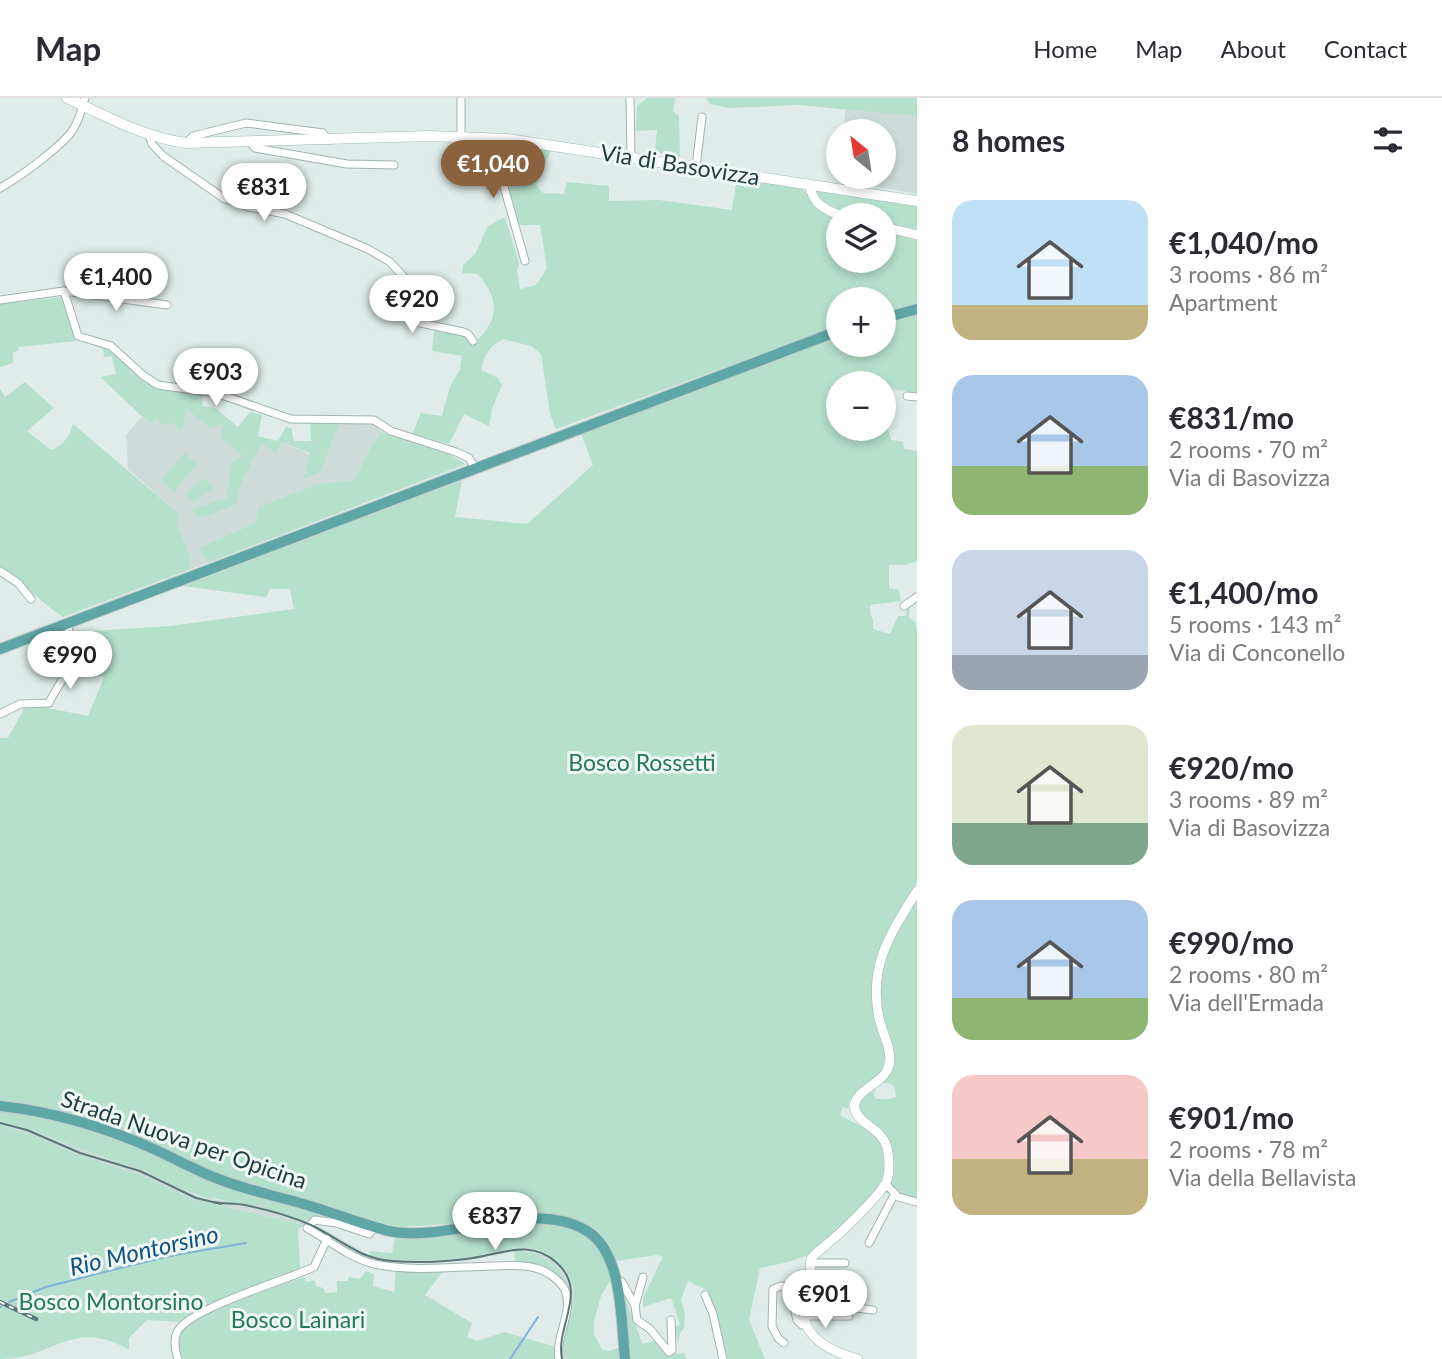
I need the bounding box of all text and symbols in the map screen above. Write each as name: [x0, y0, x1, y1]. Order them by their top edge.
text: Map: [35, 28, 101, 68]
text: Home: [1033, 34, 1097, 63]
text: Map: [1135, 34, 1183, 63]
text: About: [1221, 34, 1286, 63]
text: Contact: [1324, 34, 1407, 63]
north arrow: [826, 119, 896, 189]
map controls: [826, 119, 896, 441]
icon: filters: [1369, 121, 1407, 159]
text: 8 homes: [952, 122, 1065, 158]
street label: Via di Basovizza: [598, 138, 762, 190]
pin: €1,040: [436, 140, 550, 200]
text: €1,040: [457, 149, 529, 177]
pin: €831: [223, 164, 305, 223]
text: €831: [237, 172, 291, 200]
button: layers: [826, 203, 896, 273]
text: €1,040/mo: [1169, 224, 1318, 260]
icon: home: [1008, 228, 1092, 312]
pin: €1,400: [59, 254, 173, 313]
text: 3 rooms · 86 m²: [1169, 260, 1328, 288]
text: €1,400: [80, 262, 152, 290]
pin: €920: [371, 275, 453, 335]
text: €920: [385, 284, 439, 312]
button: +: [826, 287, 896, 357]
text: Apartment: [1169, 288, 1277, 316]
pin: €903: [175, 348, 257, 408]
text: €903: [189, 357, 243, 385]
button: −: [826, 371, 896, 441]
text: €831/mo: [1169, 399, 1294, 435]
icon: home: [1008, 403, 1092, 487]
text: 2 rooms · 70 m²: [1169, 435, 1328, 463]
text: Via di Basovizza: [1169, 463, 1330, 491]
text: €1,400/mo: [1169, 574, 1318, 610]
icon: home: [1008, 578, 1092, 662]
text: 5 rooms · 143 m²: [1169, 610, 1341, 638]
pin: €990: [29, 632, 111, 691]
text: Via di Conconello: [1169, 638, 1345, 666]
text: €990: [43, 640, 97, 668]
park label: Bosco Rossetti: [568, 748, 716, 776]
text: €920/mo: [1169, 749, 1294, 785]
icon: home: [1008, 753, 1092, 837]
text: 3 rooms · 89 m²: [1169, 785, 1328, 813]
text: Via di Basovizza: [1169, 813, 1330, 841]
text: €990/mo: [1169, 924, 1294, 960]
icon: home: [1008, 928, 1092, 1012]
text: 2 rooms · 80 m²: [1169, 960, 1328, 988]
text: Via dell'Ermada: [1169, 988, 1324, 1016]
street label: Strada Nuova per Opicina: [58, 1084, 311, 1194]
text: €901/mo: [1169, 1099, 1294, 1135]
icon: home: [1008, 1103, 1092, 1187]
text: 2 rooms · 78 m²: [1169, 1135, 1328, 1163]
text: Via della Bellavista: [1169, 1163, 1357, 1191]
pin: €837: [454, 1192, 536, 1252]
text: €837: [468, 1201, 522, 1229]
water label: Rio Montorsino: [66, 1218, 221, 1281]
pin: €901: [784, 1270, 866, 1330]
text: €901: [798, 1279, 852, 1307]
park label: Bosco Montorsino: [19, 1287, 204, 1315]
park label: Bosco Lainari: [231, 1305, 365, 1333]

